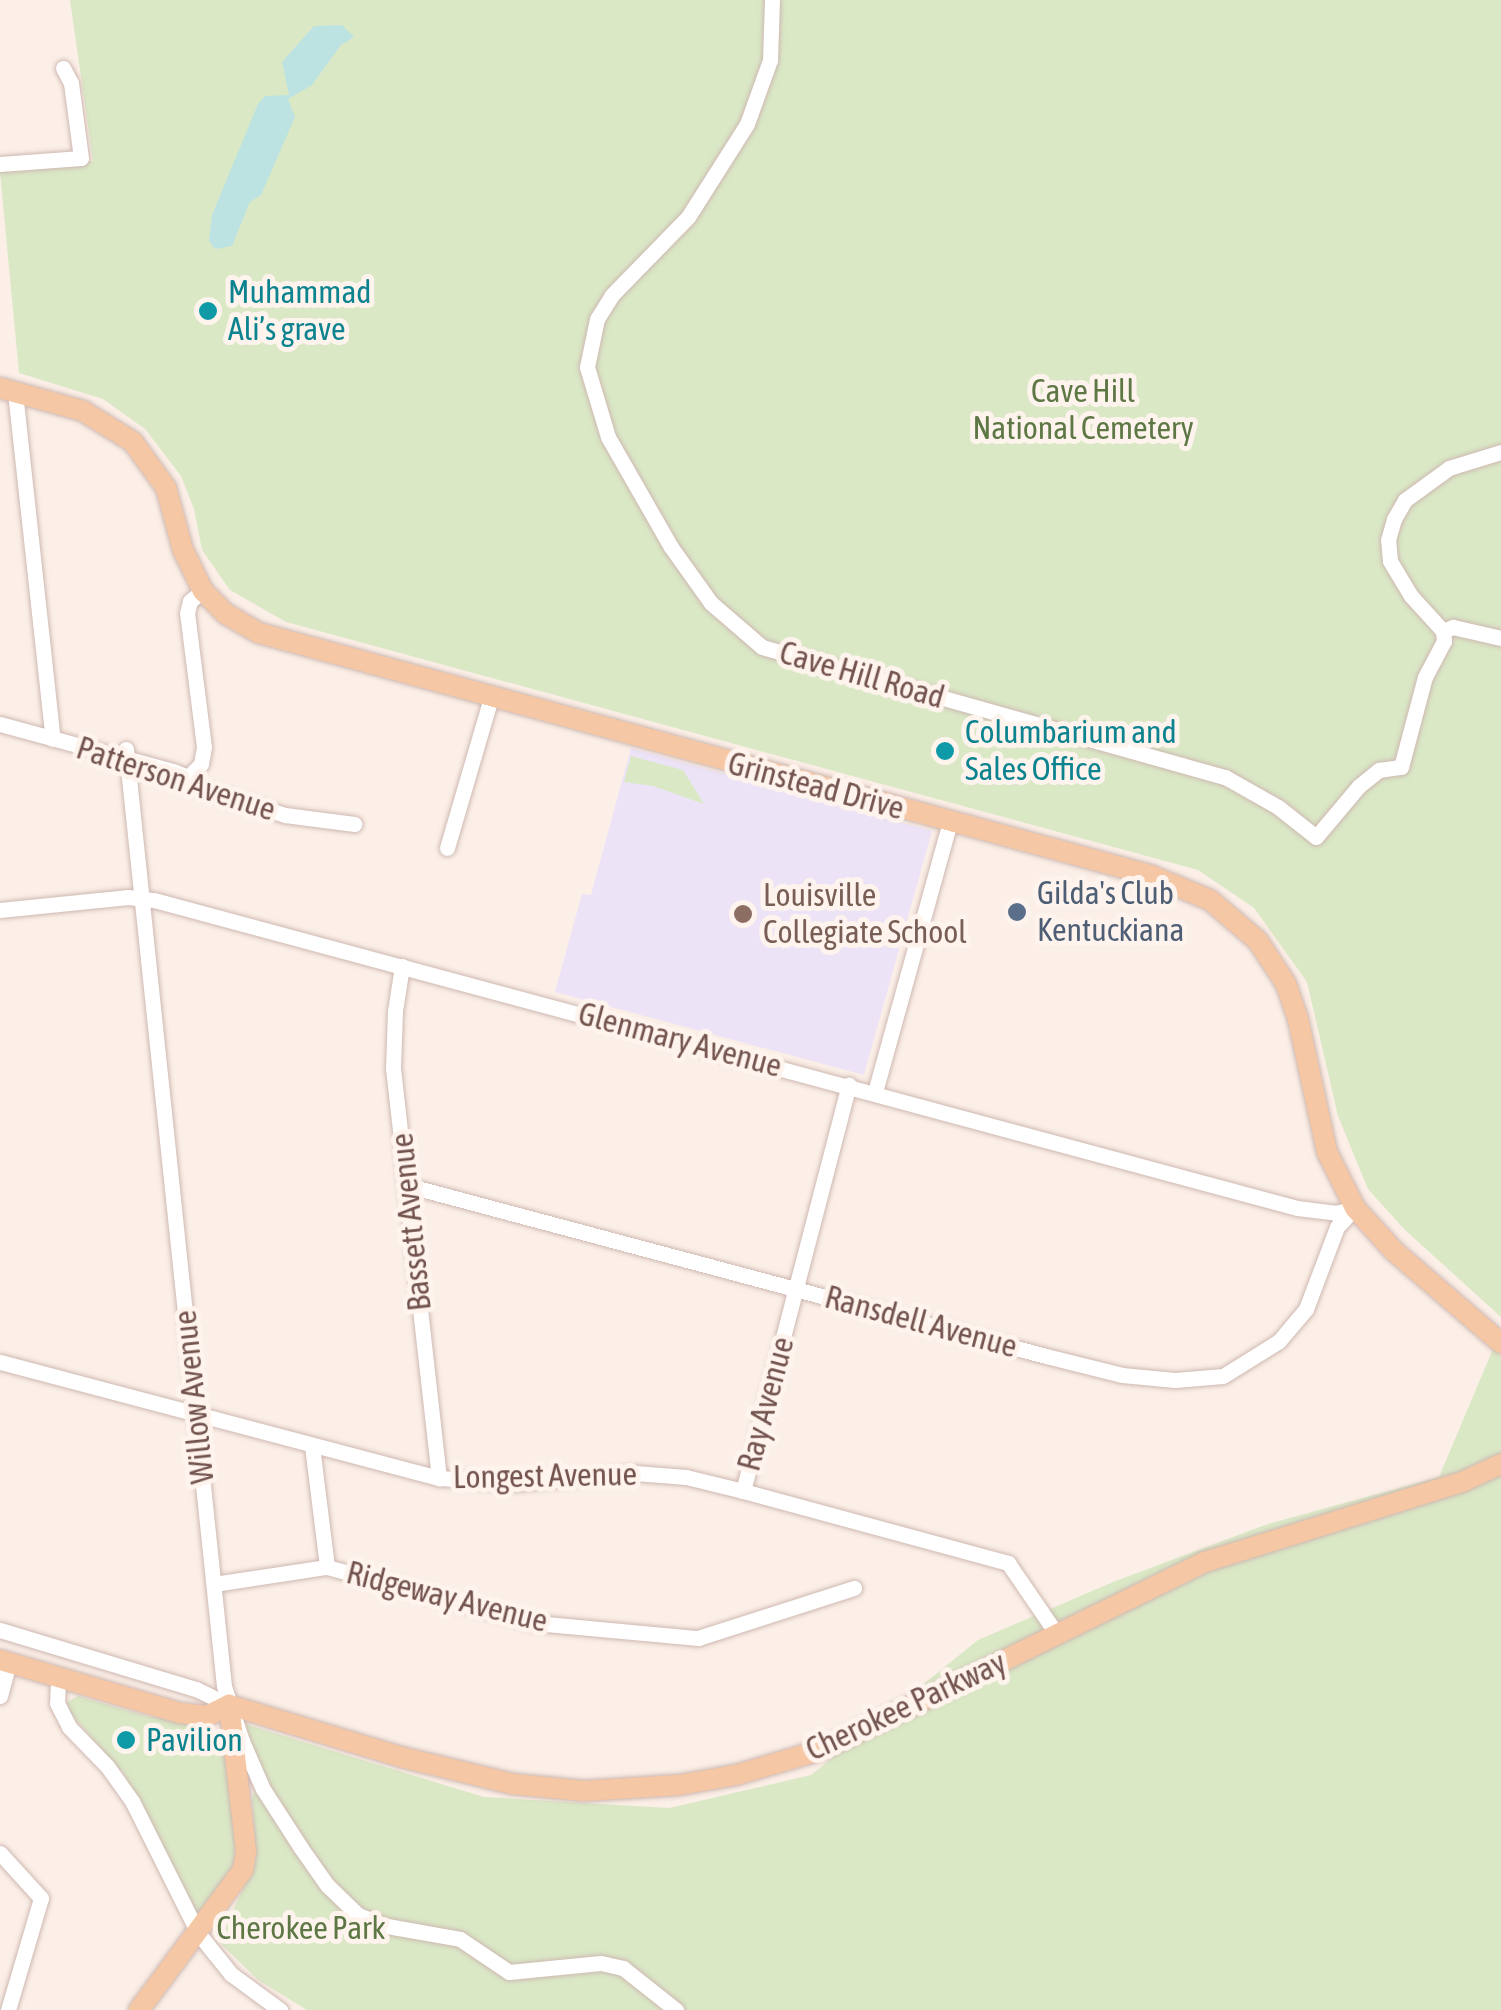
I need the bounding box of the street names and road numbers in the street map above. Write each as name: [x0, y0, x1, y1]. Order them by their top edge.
street label: Cave Hill Road: [775, 633, 949, 717]
street label: Patterson Avenue: [72, 729, 280, 829]
street label: Grinstead Drive: [724, 744, 908, 828]
street label: Glenmary Avenue: [574, 994, 786, 1086]
street label: Bassett Avenue: [383, 1131, 439, 1313]
street label: Ransdell Avenue: [821, 1278, 1021, 1366]
street label: Willow Avenue: [166, 1308, 222, 1486]
street label: Ray Avenue: [730, 1333, 802, 1475]
street label: Longest Avenue: [453, 1455, 637, 1497]
street label: Ridgeway Avenue: [343, 1553, 551, 1641]
street label: Cherokee Parkway: [800, 1643, 1012, 1769]

